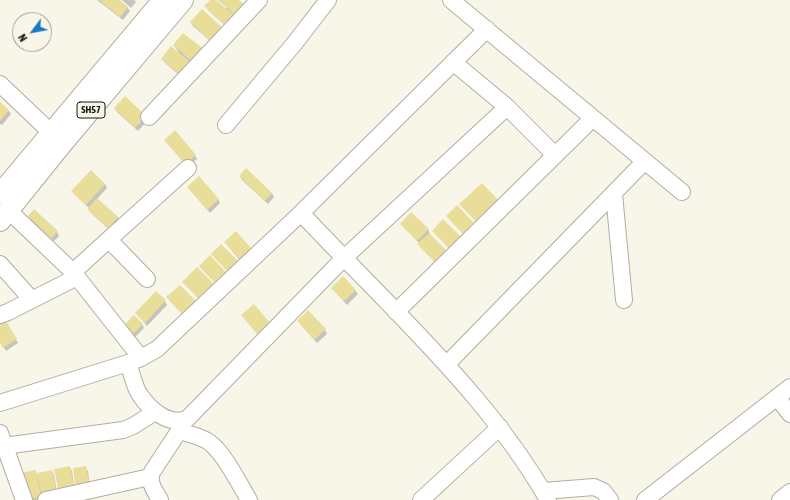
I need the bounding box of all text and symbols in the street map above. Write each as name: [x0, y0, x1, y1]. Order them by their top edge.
north arrow: [12, 12, 52, 52]
text: N: [16, 32, 29, 44]
road number: SH57: [77, 102, 105, 118]

